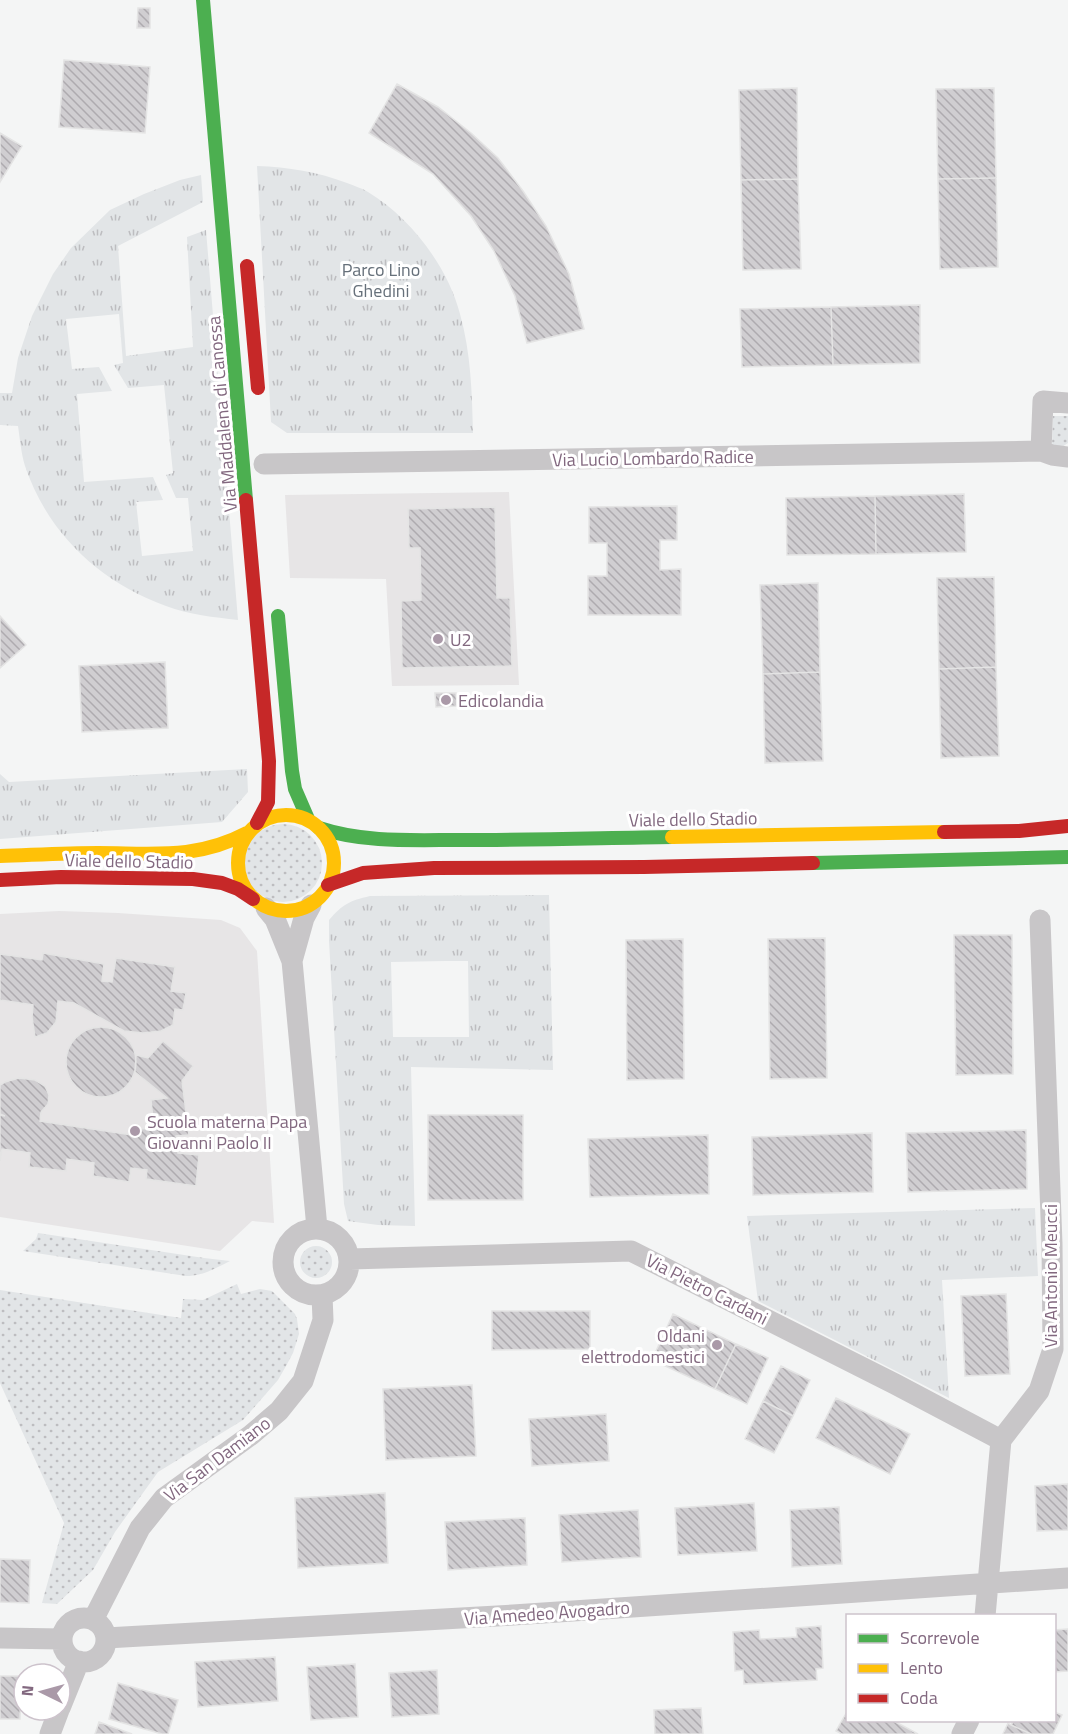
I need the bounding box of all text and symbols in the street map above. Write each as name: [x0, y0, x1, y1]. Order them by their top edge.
park label: Parco Lino Ghedini: [342, 256, 420, 304]
street label: Via Maddalena di Canossa: [200, 315, 244, 513]
street label: Via Lucio Lombardo Radice: [552, 443, 754, 473]
place label: U2: [450, 626, 472, 653]
marker: U2: [431, 632, 445, 646]
place label: Edicolandia: [458, 687, 544, 714]
marker: Edicolandia: [439, 693, 453, 707]
street label: Viale dello Stadio: [628, 804, 758, 834]
street label: Viale dello Stadio: [64, 846, 194, 876]
place label: Scuola materna Papa Giovanni Paolo II: [147, 1108, 307, 1156]
marker: Scuola materna Papa Giovanni Paolo II: [128, 1124, 142, 1138]
street label: Via Antonio Meucci: [1037, 1204, 1064, 1348]
street label: Via Pietro Cardani: [641, 1247, 773, 1331]
place label: Oldani elettrodomestici: [581, 1322, 705, 1370]
marker: Oldani elettrodomestici: [710, 1338, 724, 1352]
street label: Via San Damiano: [158, 1410, 276, 1508]
street label: Via Amedeo Avogadro: [463, 1594, 631, 1632]
legend: [846, 1614, 1056, 1722]
text: Scorrevole: [900, 1624, 979, 1651]
text: Lento: [900, 1654, 943, 1681]
north arrow: [12, 1662, 72, 1722]
text: N: [15, 1684, 39, 1697]
text: Coda: [900, 1684, 938, 1711]

